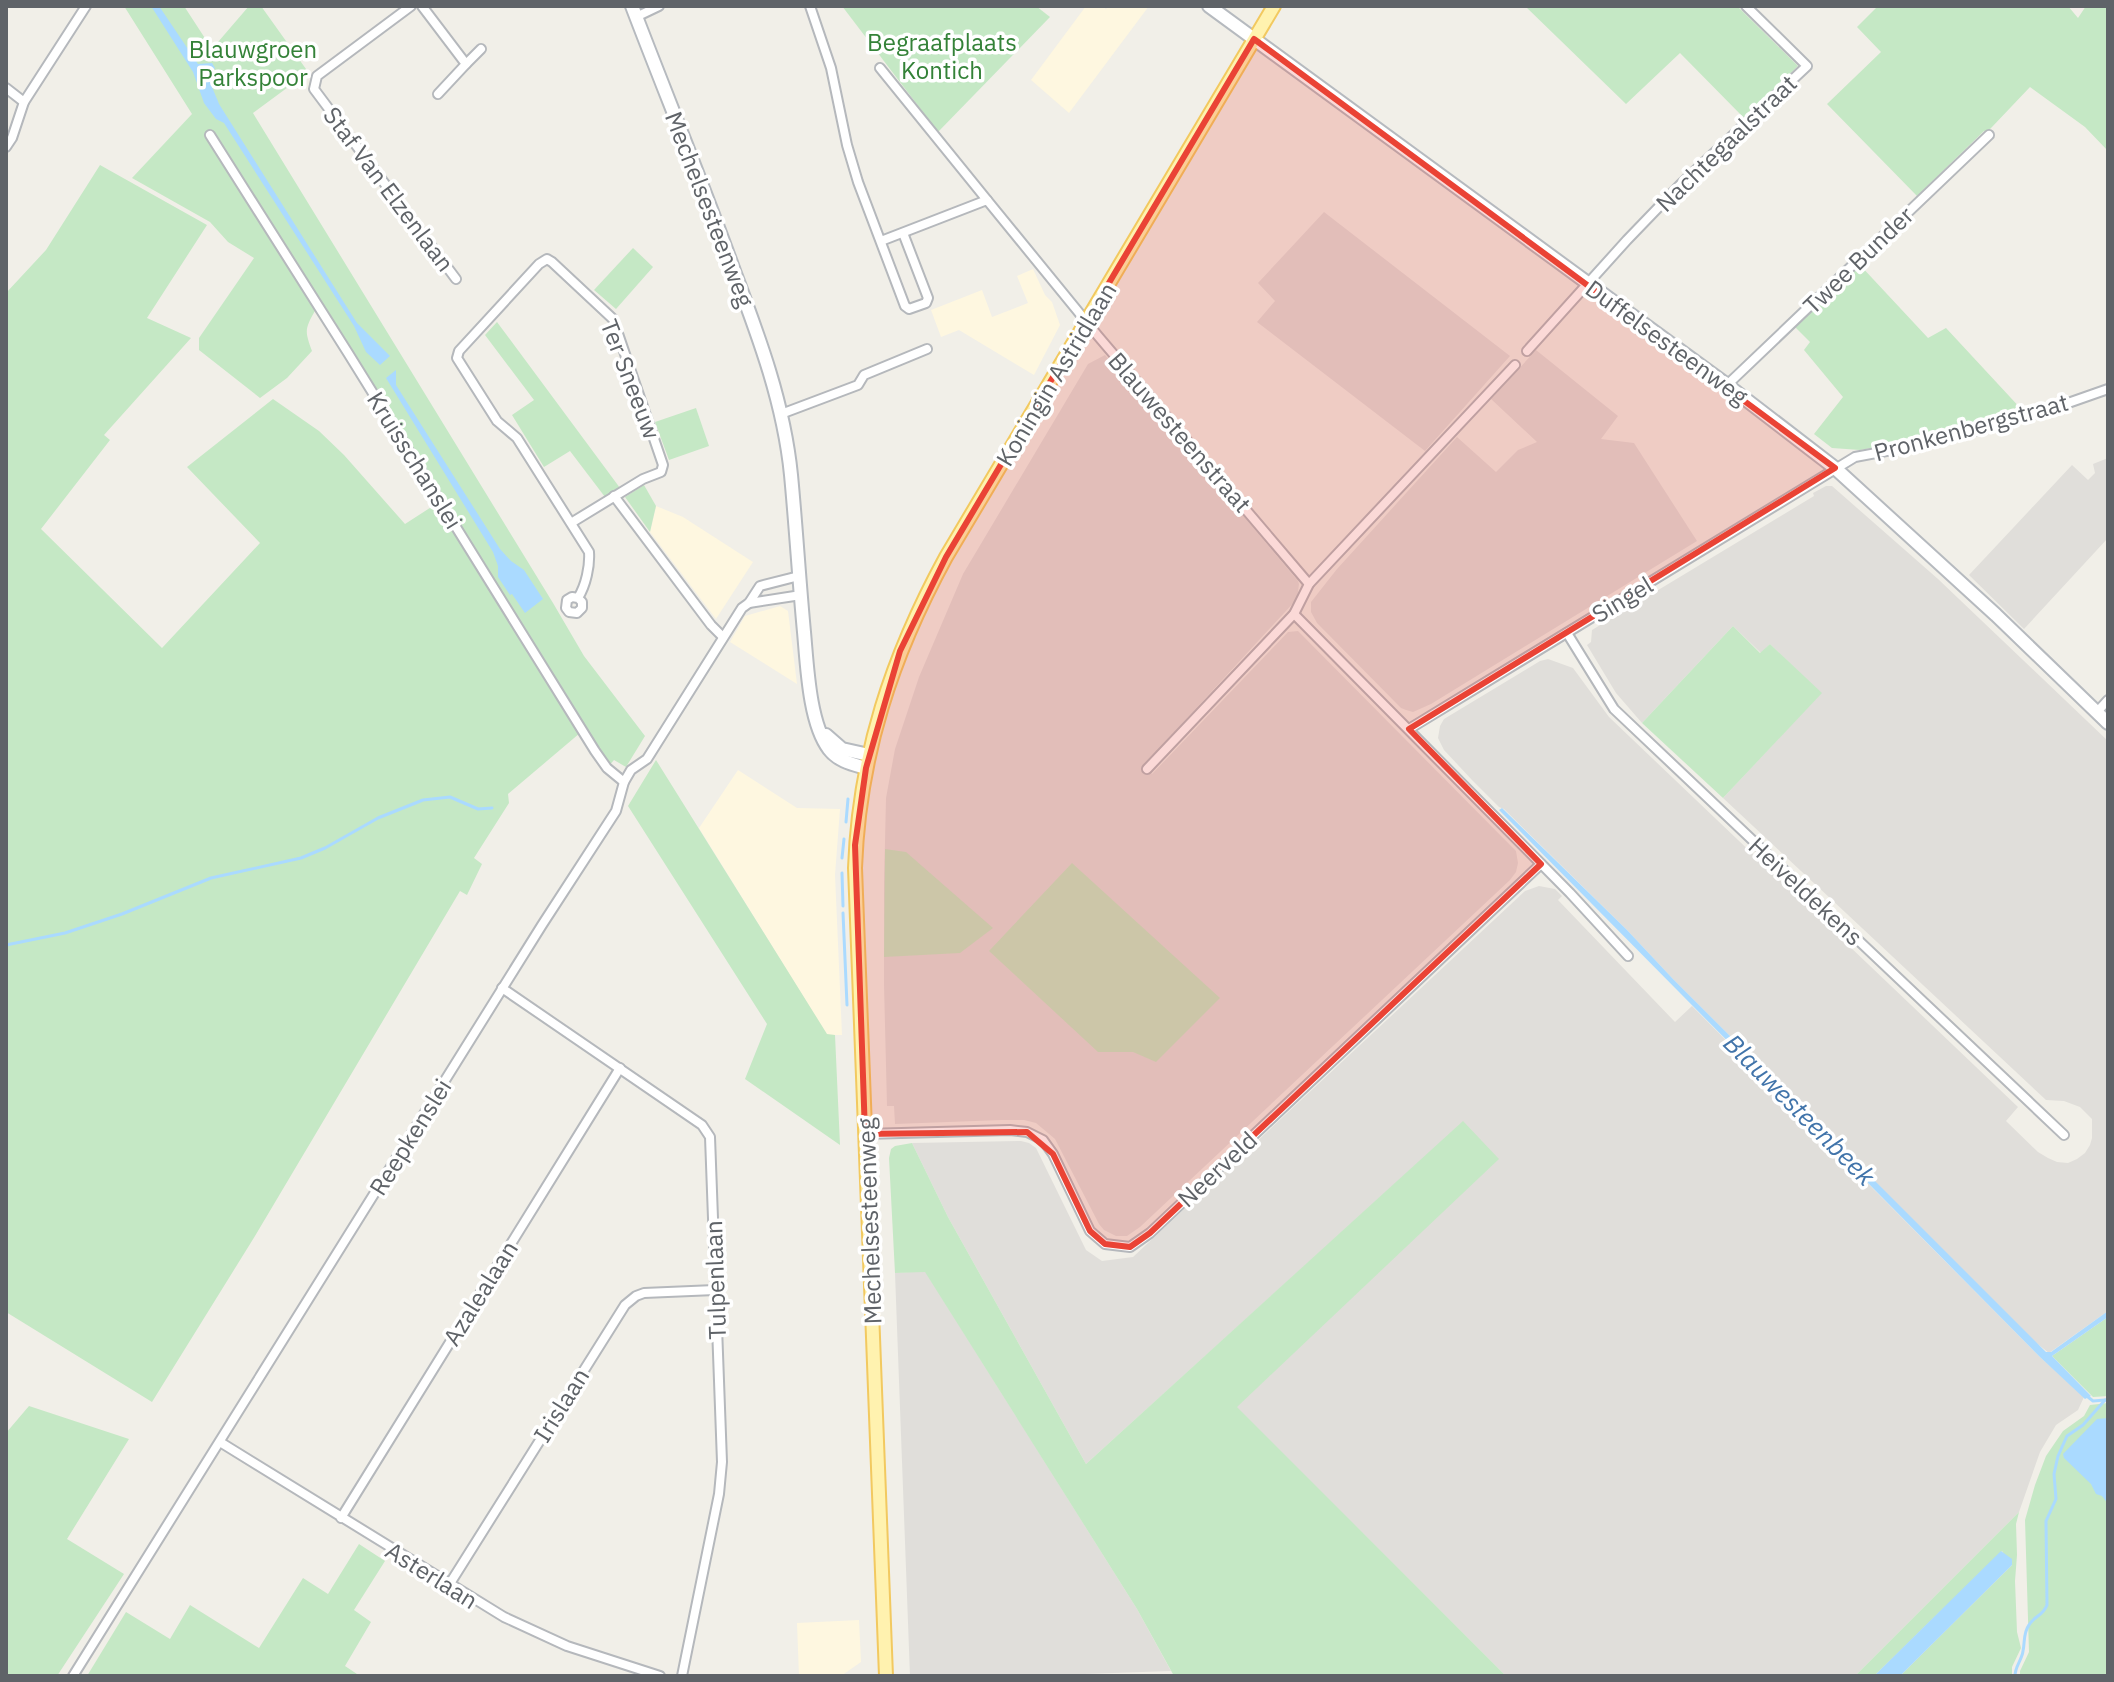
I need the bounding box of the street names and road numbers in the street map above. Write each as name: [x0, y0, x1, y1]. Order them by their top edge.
street label: Nachtegaalstraat: [1649, 67, 1803, 219]
street label: Staf Van Elzenlaan: [316, 100, 462, 278]
street label: Mechelsesteenweg: [658, 107, 762, 312]
street label: Twee Bunder: [1796, 199, 1920, 321]
street label: Duffelsesteenweg: [1579, 272, 1755, 412]
street label: Koningin Astridlaan: [988, 276, 1124, 472]
street label: Ter Sneeuw: [594, 315, 668, 443]
street label: Blauwesteenstraat: [1101, 345, 1259, 519]
street label: Kruisschanslei: [360, 385, 470, 535]
street label: Pronkenbergstraat: [1870, 386, 2072, 468]
street label: Singel: [1586, 568, 1658, 630]
street label: Heiveldekens: [1742, 830, 1870, 952]
street label: Reepkenslei: [362, 1073, 458, 1201]
street label: Mechelsesteenweg: [849, 1117, 889, 1325]
street label: Neerveld: [1170, 1124, 1264, 1214]
street label: Tulpenlaan: [697, 1220, 733, 1340]
street label: Azalealaan: [435, 1235, 525, 1351]
street label: Irislaan: [526, 1362, 596, 1448]
street label: Asterlaan: [380, 1534, 484, 1616]

